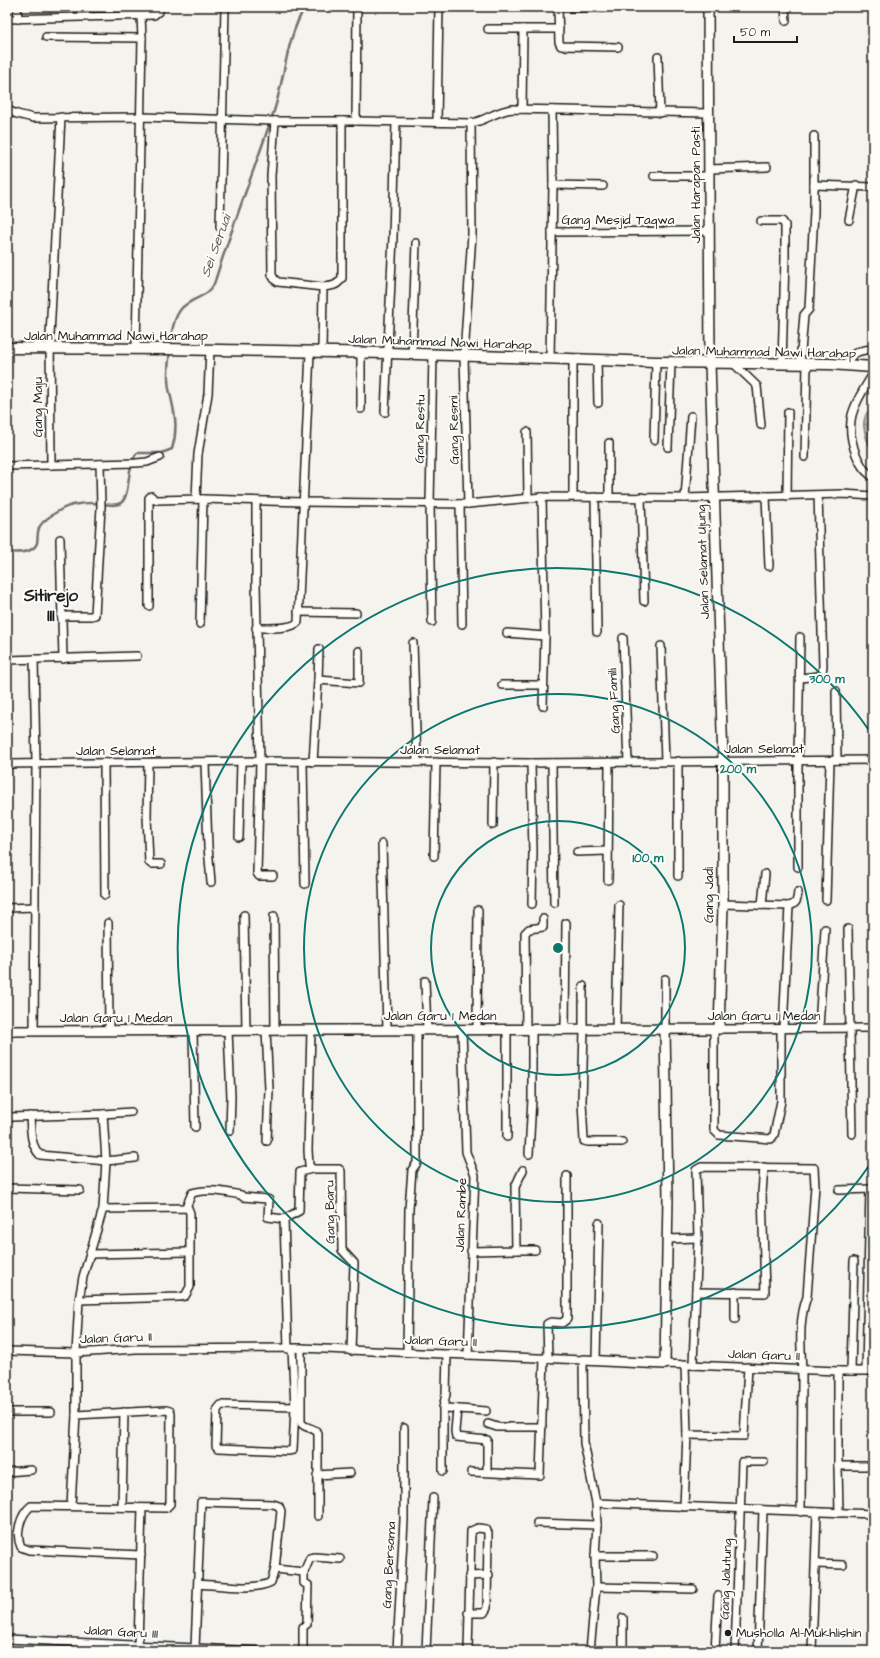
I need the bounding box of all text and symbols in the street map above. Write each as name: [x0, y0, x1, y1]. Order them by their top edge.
scale bar: [734, 18, 797, 44]
text: 50 m: [740, 24, 771, 41]
street label: Jalan Harapan Pasti: [687, 127, 705, 243]
water label: Sei Seruai: [195, 210, 237, 280]
street label: Gang Mesjid Taqwa: [561, 211, 675, 230]
street label: Jalan Muhammad Nawi Harahap: [24, 327, 208, 345]
street label: Jalan Muhammad Nawi Harahap: [348, 330, 532, 354]
street label: Jalan Muhammad Nawi Harahap: [672, 341, 856, 363]
street label: Gang Maju: [29, 376, 48, 437]
street label: Gang Restu: [410, 394, 431, 464]
street label: Gang Resmi: [444, 395, 465, 465]
street label: Jalan Selamat Ujung: [692, 504, 715, 620]
district label: Sitirejo III: [23, 584, 78, 628]
street label: Gang Famili: [603, 668, 626, 734]
text: 300 m: [808, 671, 845, 688]
street label: Jalan Selamat: [724, 740, 805, 758]
street label: Jalan Selamat: [400, 741, 481, 759]
street label: Jalan Selamat: [76, 742, 157, 760]
text: 200 m: [719, 761, 757, 778]
text: 100 m: [633, 850, 664, 867]
street label: Gang Jadi: [700, 867, 719, 923]
centre of rings: [551, 941, 565, 955]
street label: Jalan Garu 1 Medan: [384, 1007, 497, 1025]
street label: Jalan Garu 1 Medan: [708, 1007, 821, 1025]
street label: Jalan Garu 1 Medan: [60, 1009, 173, 1027]
street label: Jalan Rambe: [451, 1178, 471, 1252]
street label: Gang Baru: [320, 1180, 341, 1244]
street label: Jalan Garu II: [80, 1328, 153, 1348]
street label: Jalan Garu II: [405, 1331, 478, 1351]
street label: Jalan Garu II: [728, 1345, 801, 1365]
street label: Gang Bersama: [378, 1521, 401, 1609]
street label: Gang Jalutung: [716, 1538, 737, 1620]
street label: Jalan Garu III: [83, 1621, 159, 1643]
place label: Musholla Al-Mukhlishin: [736, 1624, 862, 1642]
marker: Musholla Al-Mukhlishin: [723, 1628, 733, 1638]

